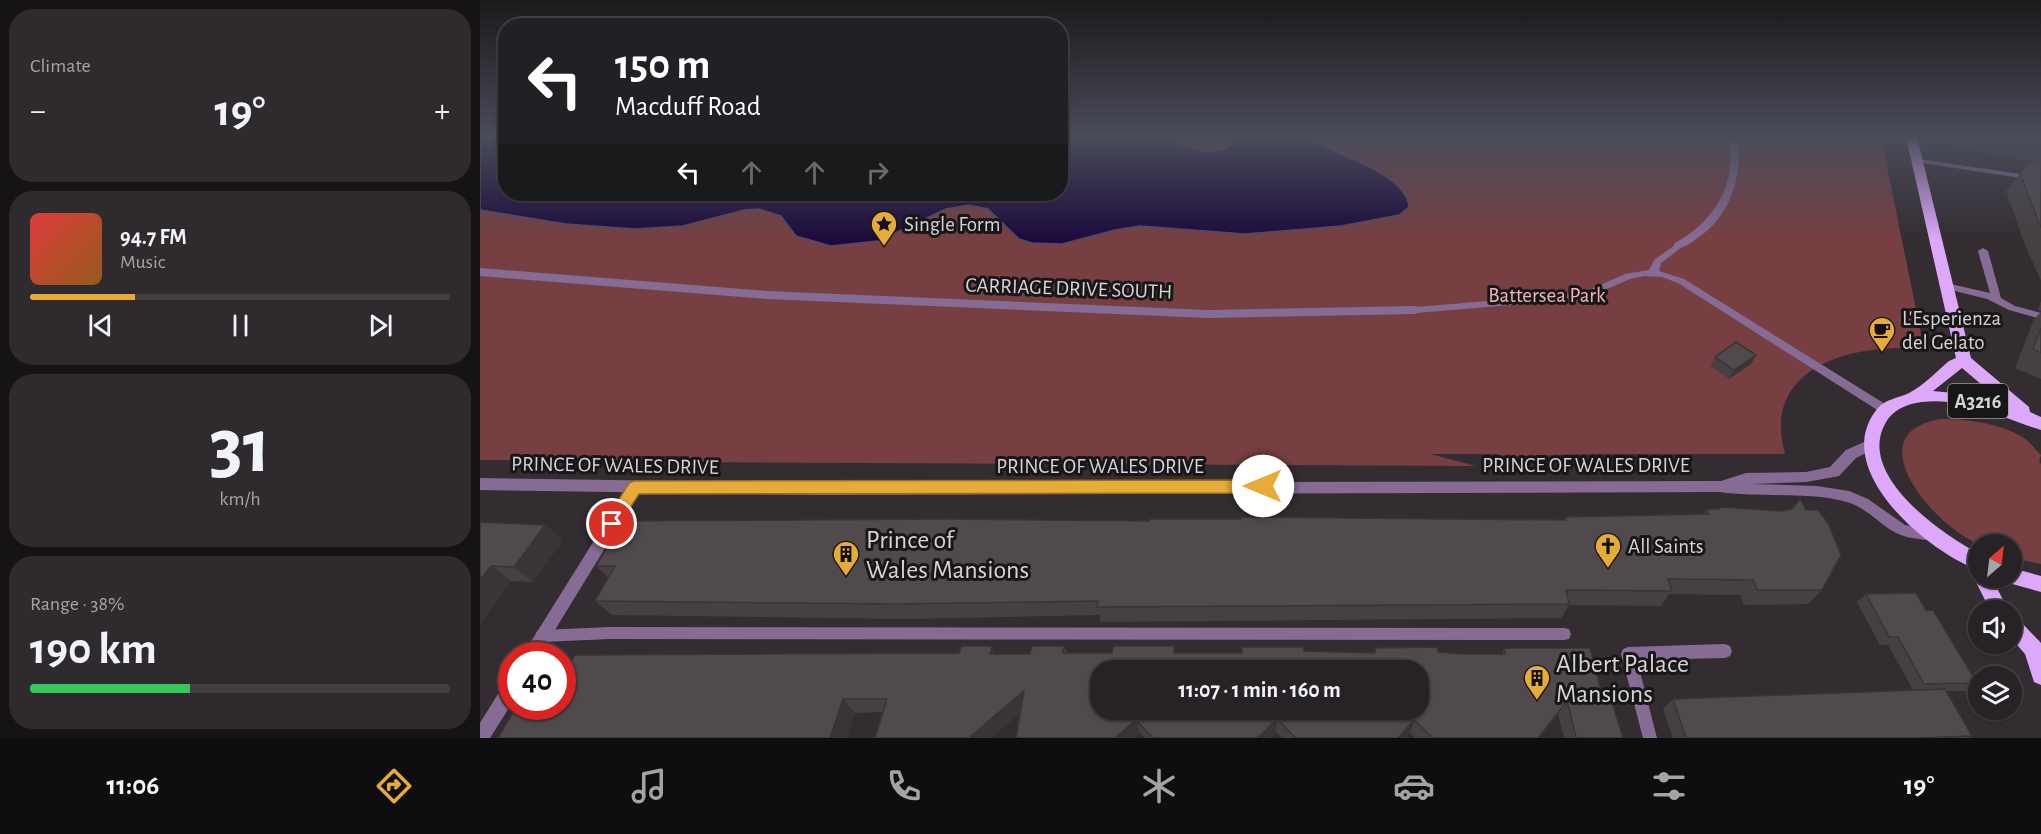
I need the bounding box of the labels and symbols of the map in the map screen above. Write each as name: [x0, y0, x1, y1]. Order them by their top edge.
place icon: Single Form: [869, 209, 899, 247]
place label: Single Form: [904, 214, 1000, 235]
street label: CARRIAGE DRIVE SOUTH: [965, 274, 1173, 303]
park label: Battersea Park: [1488, 285, 1606, 306]
place label: L'Esperienza del Gelato: [1902, 308, 2002, 353]
cafe icon: L'Esperienza del Gelato: [1867, 315, 1897, 353]
road number: A3216: [1948, 384, 2008, 418]
street label: PRINCE OF WALES DRIVE: [511, 453, 719, 478]
position arrow: [1231, 454, 1295, 518]
street label: PRINCE OF WALES DRIVE: [1482, 455, 1690, 476]
street label: PRINCE OF WALES DRIVE: [996, 456, 1204, 477]
pin: [586, 498, 637, 549]
place label: Prince of Wales Mansions: [866, 527, 1029, 583]
church icon: All Saints: [1593, 531, 1623, 569]
north arrow: [1968, 534, 2022, 588]
place label: All Saints: [1628, 536, 1704, 557]
building icon: Prince of Wales Mansions: [831, 539, 861, 577]
speed limit sign: 40: [498, 642, 576, 720]
place label: Albert Palace Mansions: [1556, 651, 1689, 707]
building icon: Albert Palace Mansions: [1522, 663, 1552, 701]

